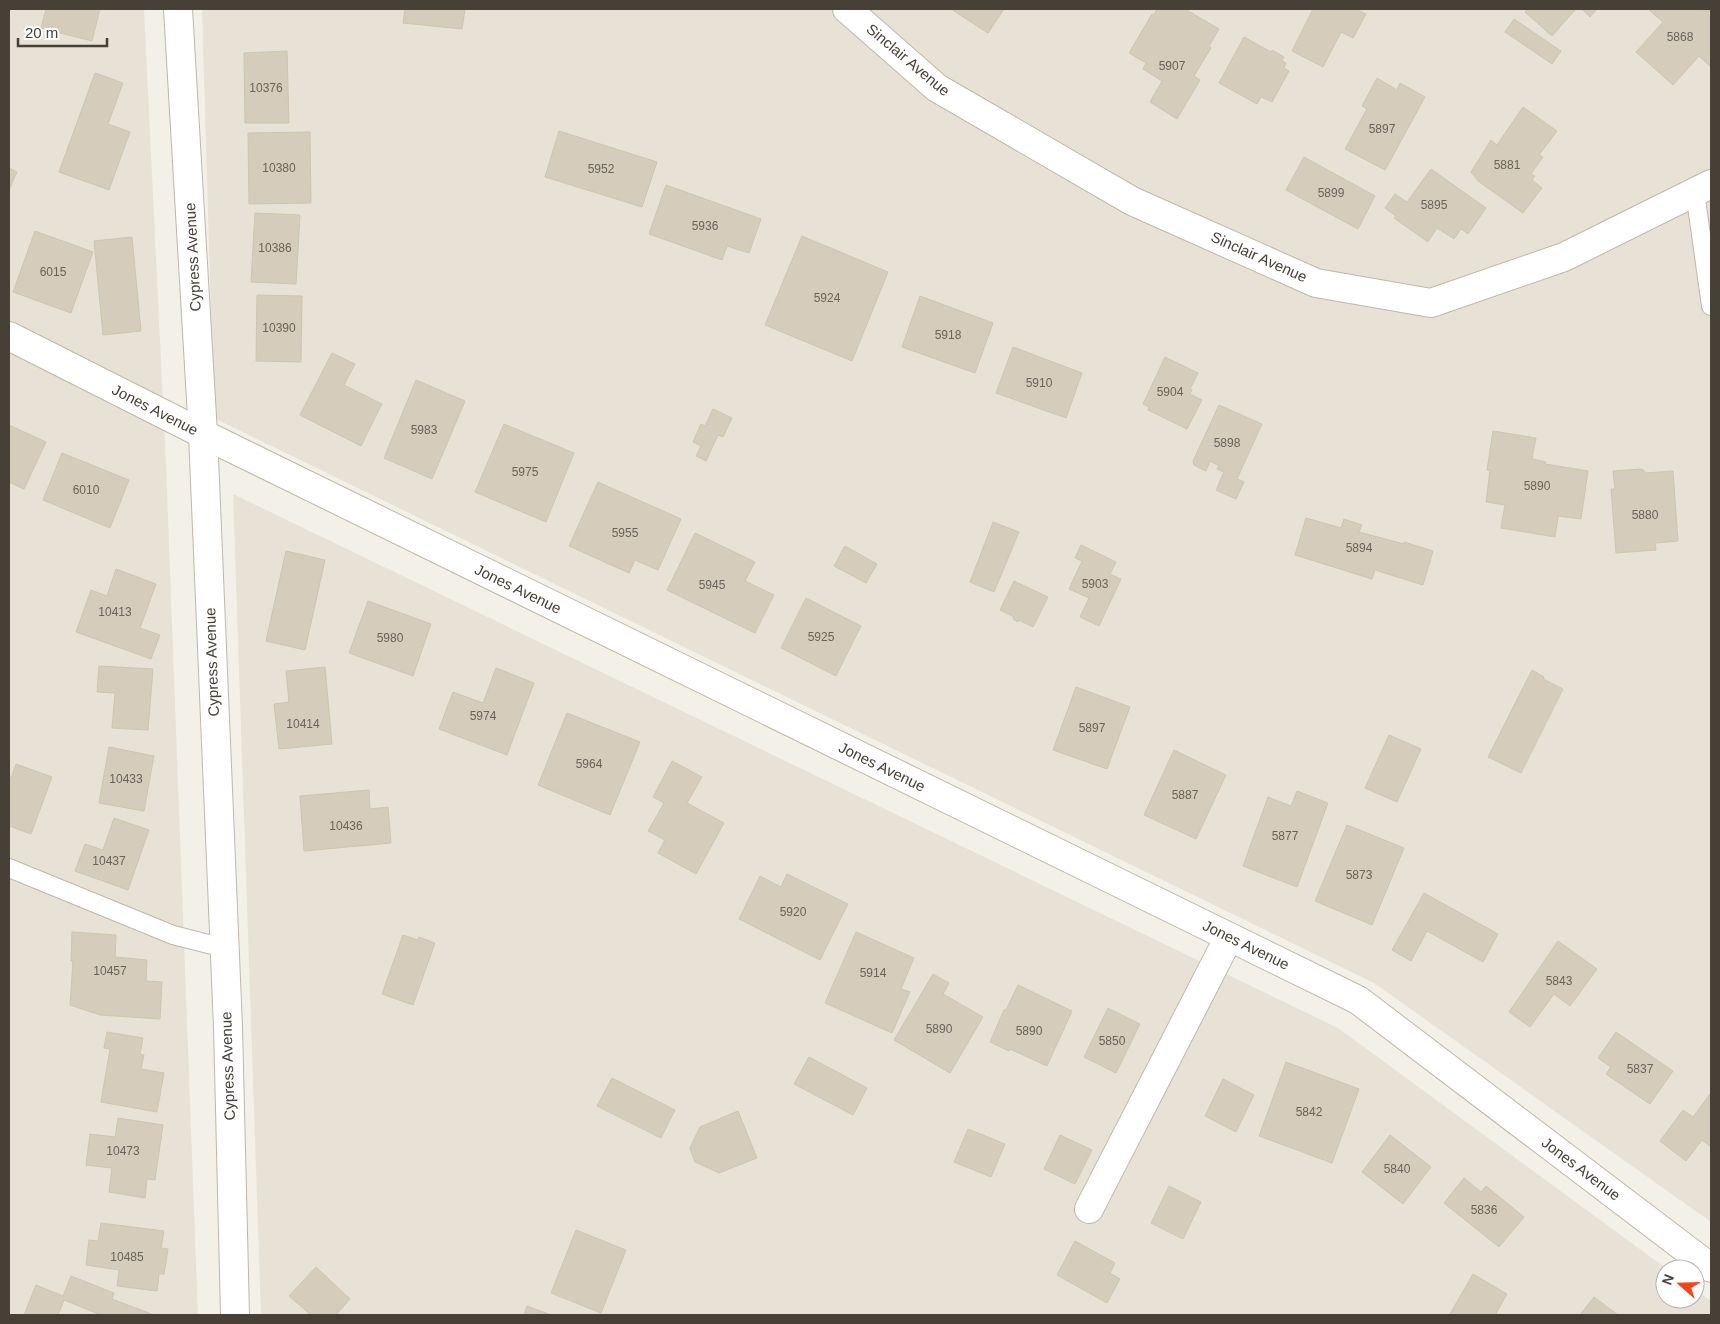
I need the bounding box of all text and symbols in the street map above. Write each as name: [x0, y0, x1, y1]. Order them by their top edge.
scale bar: [18, 15, 106, 47]
street label: Sinclair Avenue: [863, 20, 953, 99]
text: 20 m: [25, 24, 58, 41]
house number: 5868: [1667, 30, 1694, 44]
house number: 5907: [1159, 59, 1186, 73]
house number: 10376: [249, 81, 283, 95]
house number: 5897: [1369, 122, 1396, 136]
house number: 5881: [1494, 158, 1521, 172]
house number: 10380: [262, 161, 296, 175]
house number: 5952: [588, 162, 615, 176]
house number: 5899: [1318, 186, 1345, 200]
house number: 5895: [1421, 198, 1448, 212]
street label: Cypress Avenue: [181, 202, 204, 312]
house number: 5936: [692, 219, 719, 233]
street label: Sinclair Avenue: [1209, 228, 1310, 285]
house number: 10386: [258, 241, 292, 255]
house number: 6015: [40, 265, 67, 279]
house number: 5924: [814, 291, 841, 305]
house number: 10390: [262, 321, 296, 335]
house number: 5918: [935, 328, 962, 342]
house number: 5910: [1026, 376, 1053, 390]
street label: Jones Avenue: [109, 381, 201, 438]
house number: 5904: [1157, 385, 1184, 399]
house number: 5983: [411, 423, 438, 437]
house number: 5898: [1214, 436, 1241, 450]
house number: 5975: [512, 465, 539, 479]
house number: 5890: [1524, 479, 1551, 493]
house number: 6010: [73, 483, 100, 497]
house number: 5880: [1632, 508, 1659, 522]
house number: 5955: [612, 526, 639, 540]
house number: 5894: [1346, 541, 1373, 555]
street label: Jones Avenue: [472, 560, 564, 617]
house number: 5903: [1082, 577, 1109, 591]
house number: 5945: [699, 578, 726, 592]
house number: 10413: [98, 605, 132, 619]
street label: Cypress Avenue: [201, 607, 222, 717]
house number: 5925: [808, 630, 835, 644]
house number: 5980: [377, 631, 404, 645]
house number: 5974: [470, 709, 497, 723]
house number: 10414: [286, 717, 320, 731]
house number: 5897: [1079, 721, 1106, 735]
street label: Jones Avenue: [836, 738, 928, 795]
house number: 5964: [576, 757, 603, 771]
house number: 10433: [109, 772, 143, 786]
house number: 5887: [1172, 788, 1199, 802]
house number: 10436: [329, 819, 363, 833]
house number: 5877: [1272, 829, 1299, 843]
house number: 10437: [92, 854, 126, 868]
house number: 5873: [1346, 868, 1373, 882]
house number: 5920: [780, 905, 807, 919]
street label: Jones Avenue: [1200, 916, 1292, 973]
house number: 10457: [93, 964, 127, 978]
house number: 5914: [860, 966, 887, 980]
house number: 5843: [1546, 974, 1573, 988]
street label: Cypress Avenue: [217, 1011, 238, 1121]
house number: 5890: [926, 1022, 953, 1036]
house number: 5890: [1016, 1024, 1043, 1038]
house number: 5850: [1099, 1034, 1126, 1048]
house number: 5837: [1627, 1062, 1654, 1076]
house number: 5842: [1296, 1105, 1323, 1119]
street label: Jones Avenue: [1539, 1134, 1624, 1204]
house number: 10473: [106, 1144, 140, 1158]
house number: 5840: [1384, 1162, 1411, 1176]
house number: 5836: [1471, 1203, 1498, 1217]
house number: 10485: [110, 1250, 144, 1264]
north arrow: [1655, 1259, 1705, 1309]
text: N: [1659, 1272, 1677, 1287]

